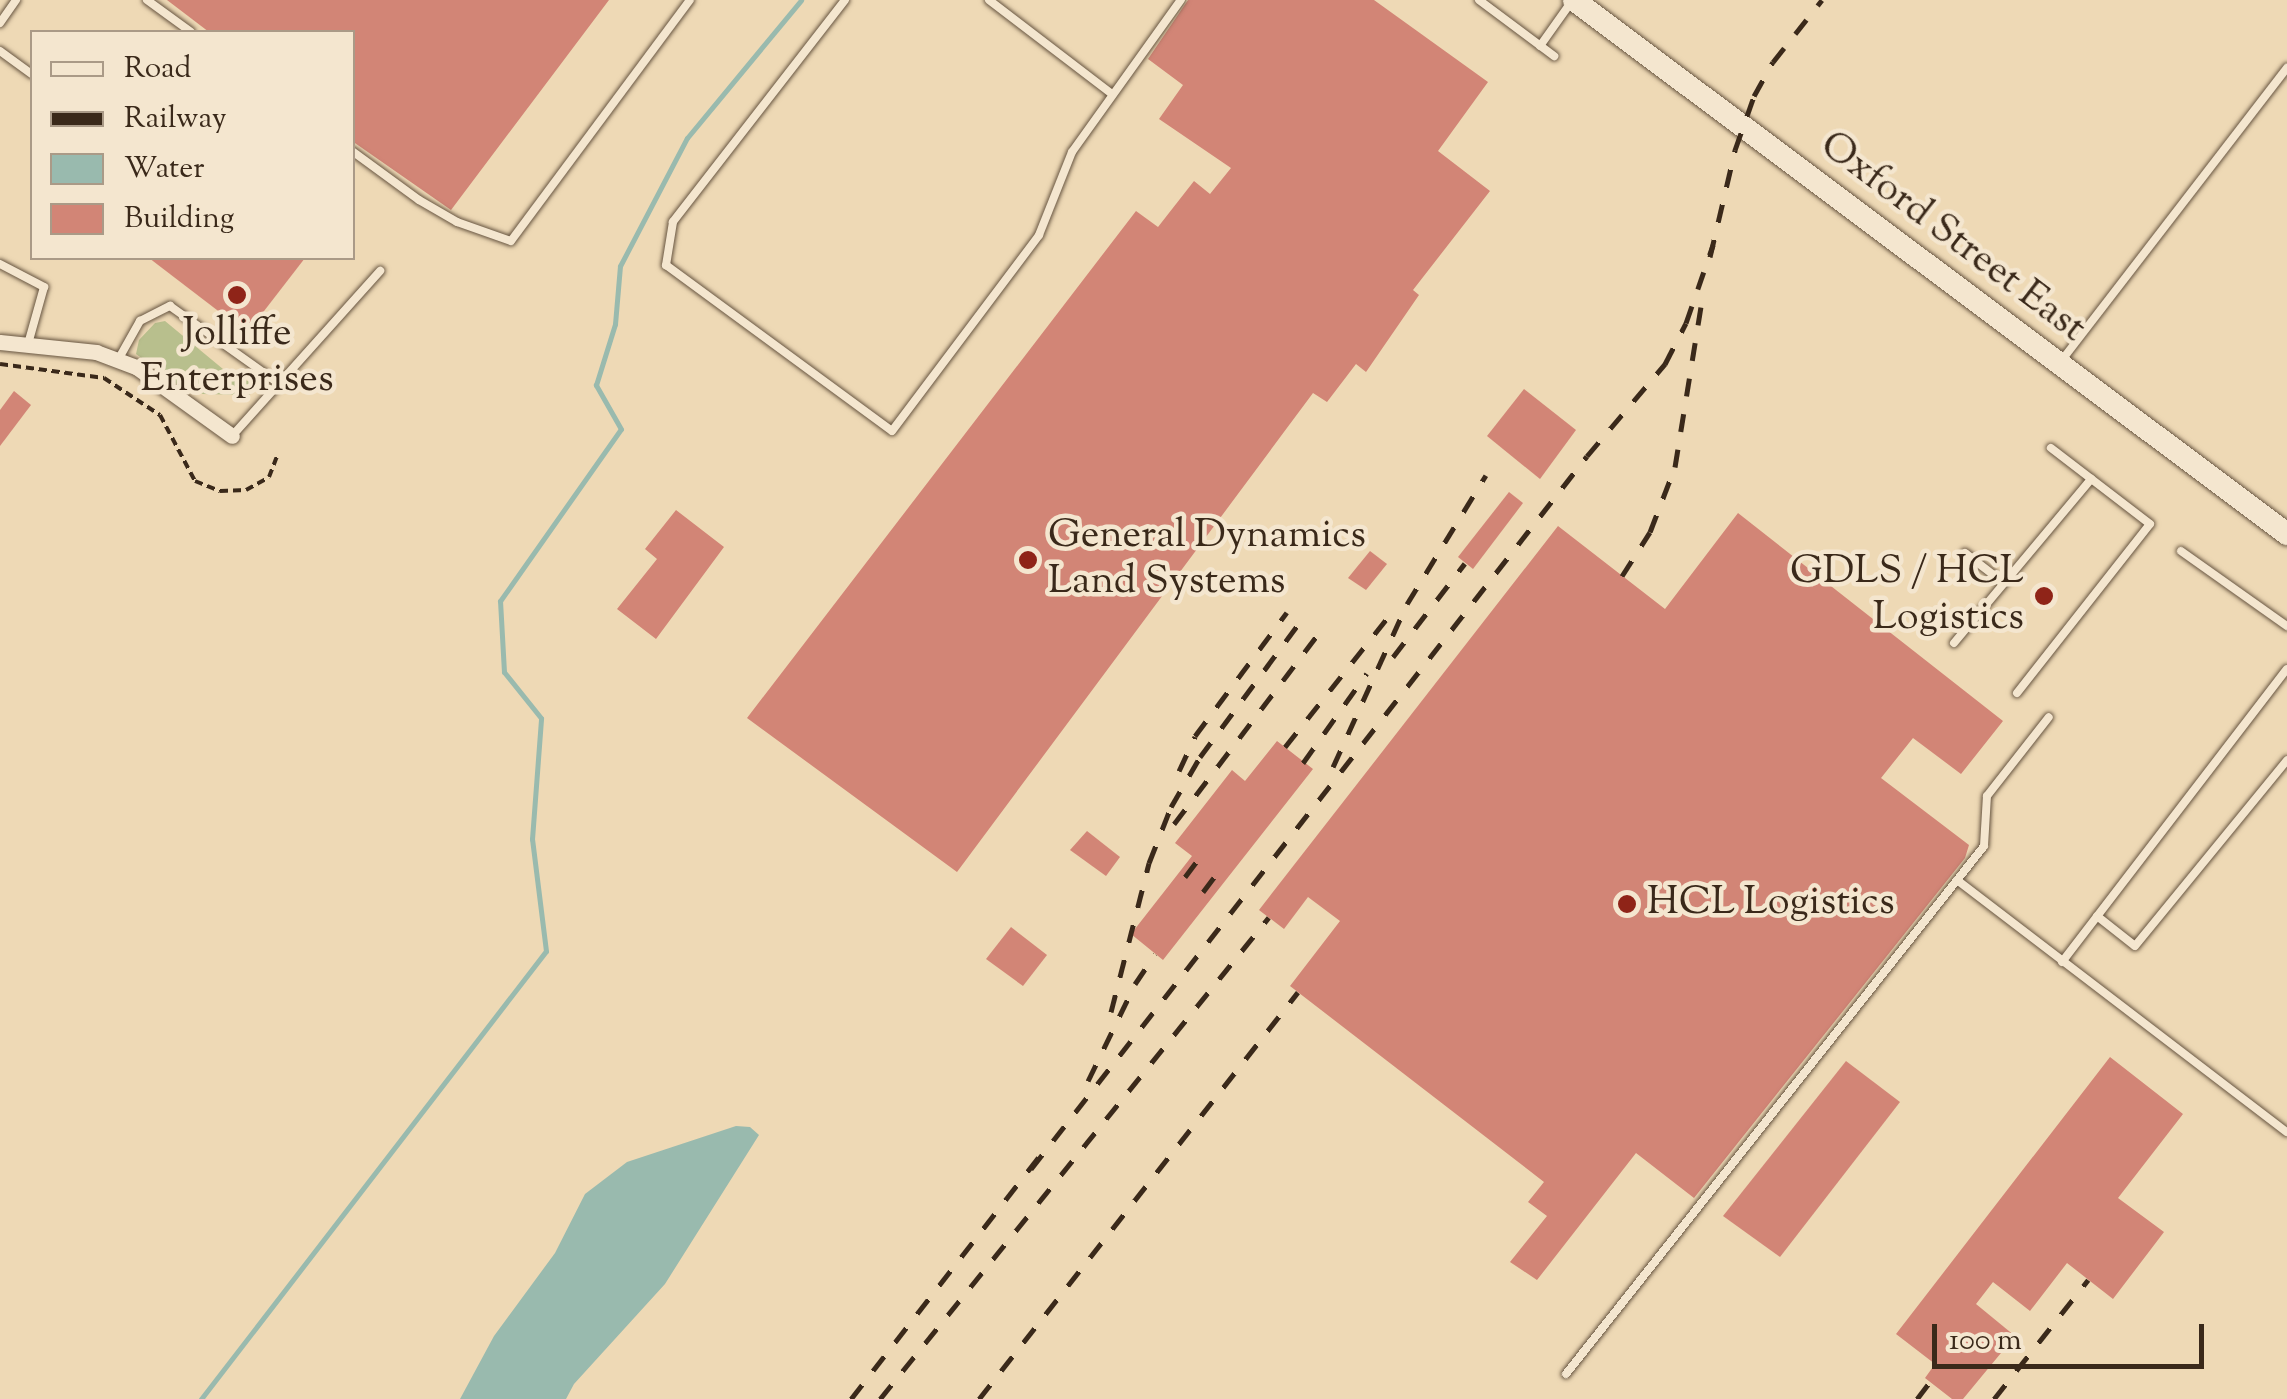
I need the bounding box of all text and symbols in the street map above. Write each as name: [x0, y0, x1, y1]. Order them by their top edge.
legend: [30, 30, 355, 260]
text: Road: [124, 48, 191, 91]
text: Railway: [124, 98, 227, 141]
street label: Oxford Street East: [1810, 122, 2094, 354]
text: Water: [124, 148, 205, 191]
text: Building: [124, 198, 234, 241]
marker: Jolliffe Enterprises: [226, 284, 248, 306]
place label: Jolliffe Enterprises: [140, 311, 334, 405]
place label: General Dynamics Land Systems: [1048, 513, 1366, 607]
marker: General Dynamics Land Systems: [1017, 549, 1039, 571]
place label: GDLS / HCL Logistics: [1790, 549, 2024, 643]
marker: GDLS / HCL Logistics: [2033, 585, 2055, 607]
place label: HCL Logistics: [1647, 880, 1895, 928]
marker: HCL Logistics: [1616, 893, 1638, 915]
scale bar: [1937, 1304, 2210, 1366]
text: 100 m: [1949, 1320, 2022, 1363]

